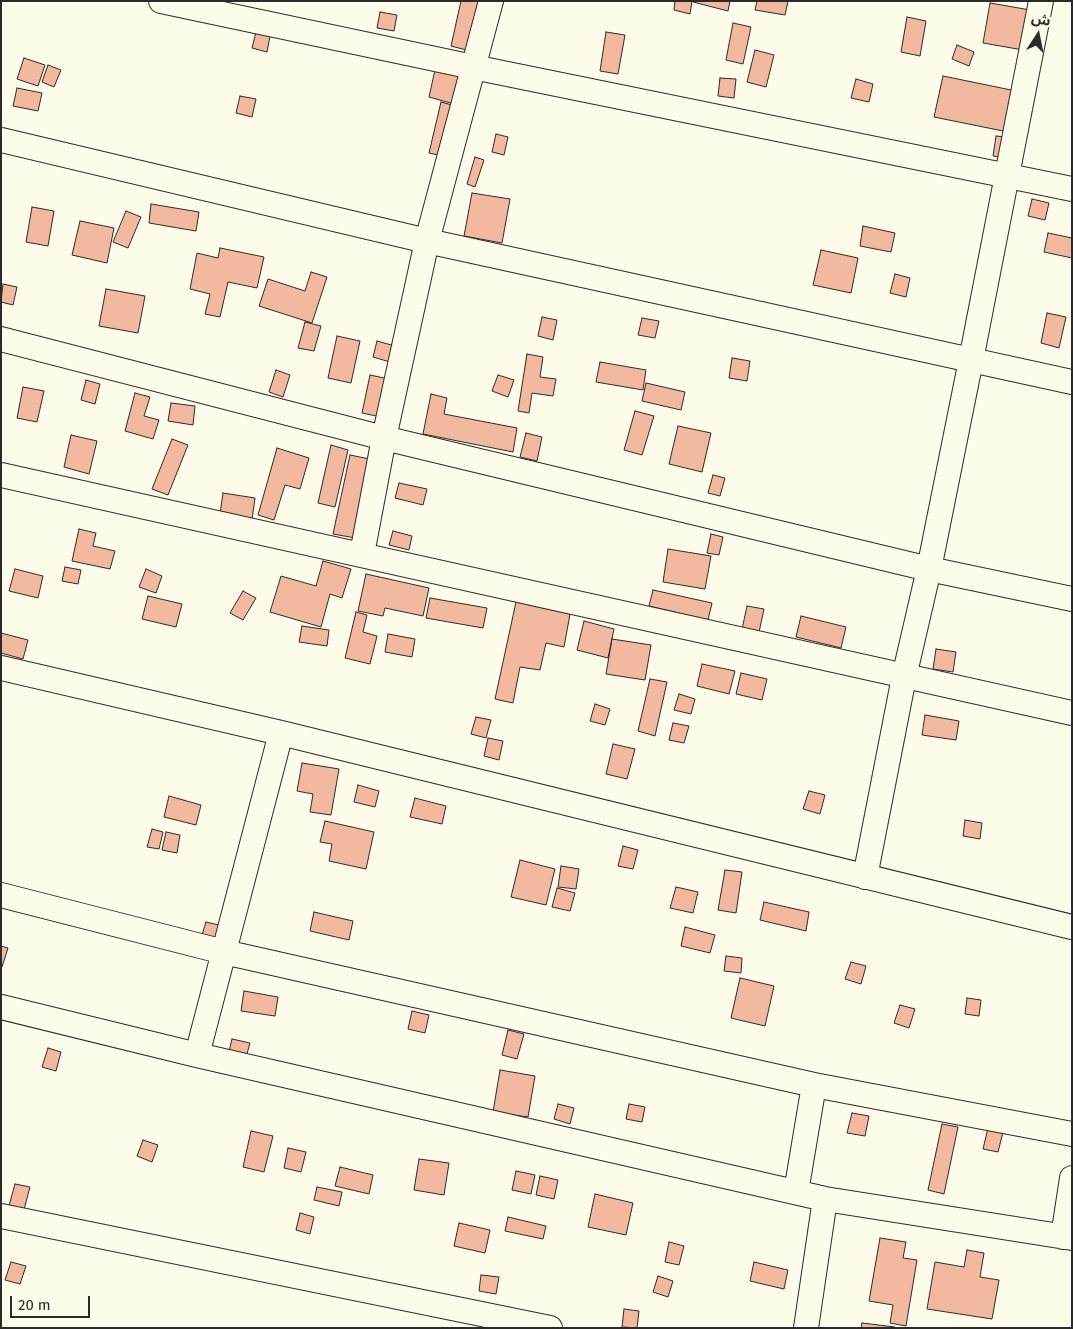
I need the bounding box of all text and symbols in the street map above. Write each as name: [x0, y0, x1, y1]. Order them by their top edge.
north arrow: [1013, 10, 1063, 60]
text: ش: [1030, 10, 1052, 30]
scale bar: [12, 1286, 92, 1318]
text: 20 m: [18, 1296, 51, 1314]

